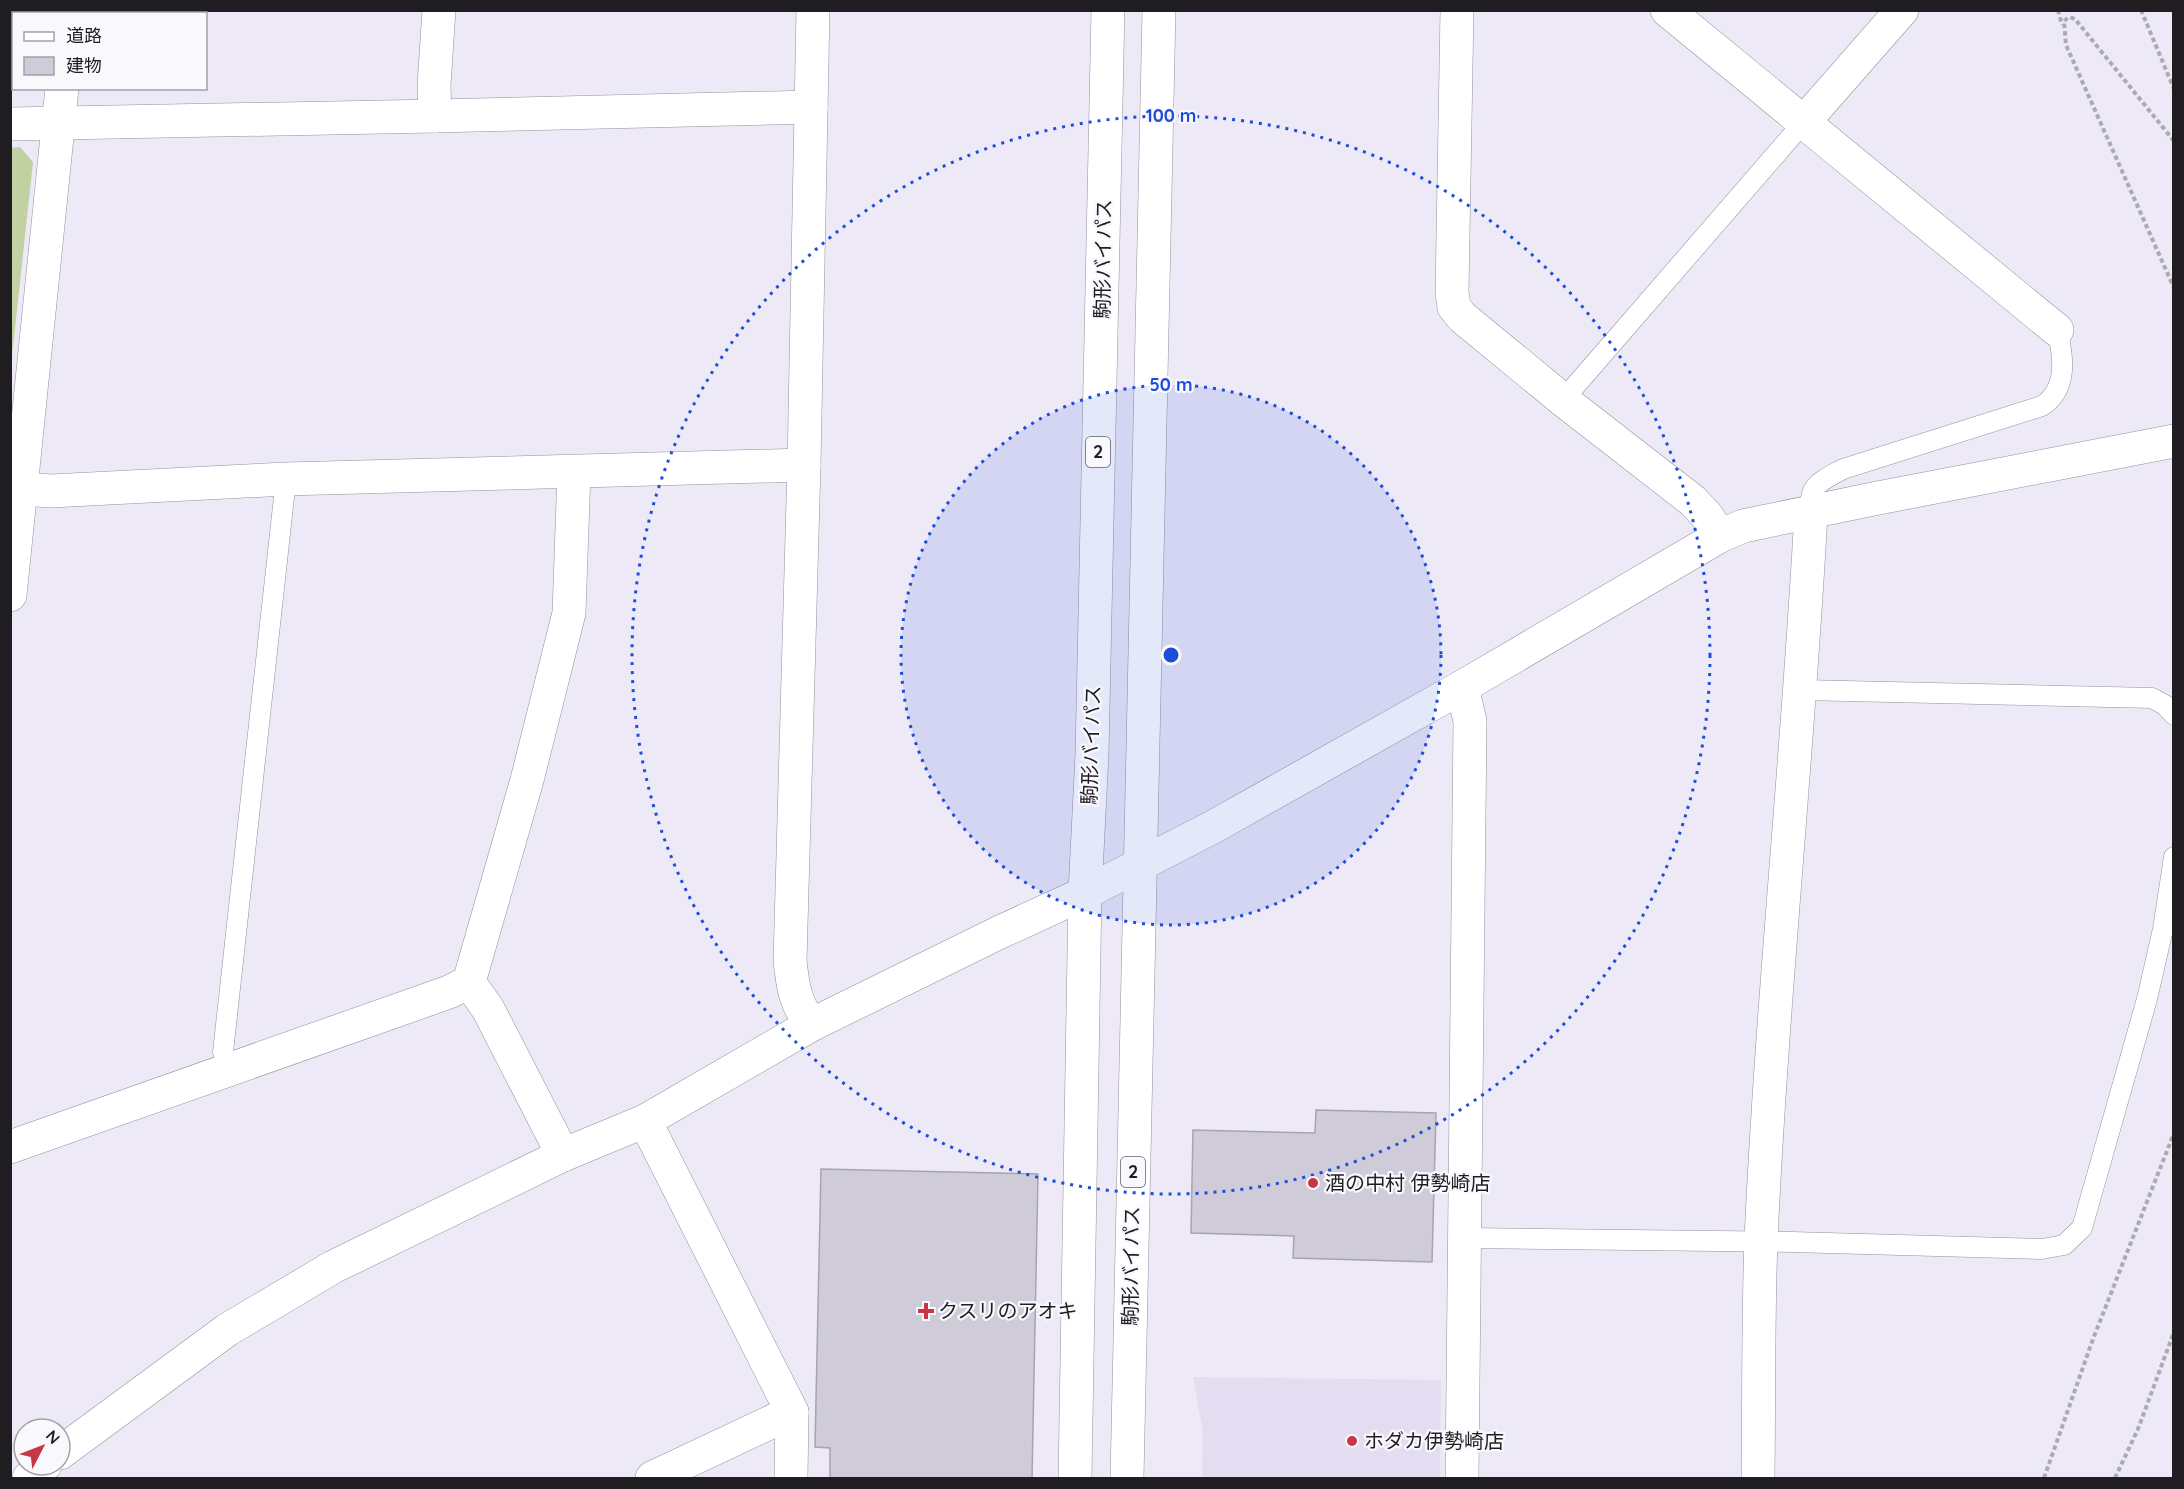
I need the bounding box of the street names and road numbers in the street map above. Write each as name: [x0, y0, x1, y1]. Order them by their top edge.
street label: 駒形バイパス: [1089, 199, 1116, 319]
road number: 2: [1086, 437, 1110, 467]
street label: 駒形バイパス: [1076, 685, 1105, 805]
road number: 2: [1121, 1157, 1145, 1187]
street label: 駒形バイパス: [1117, 1206, 1144, 1326]

